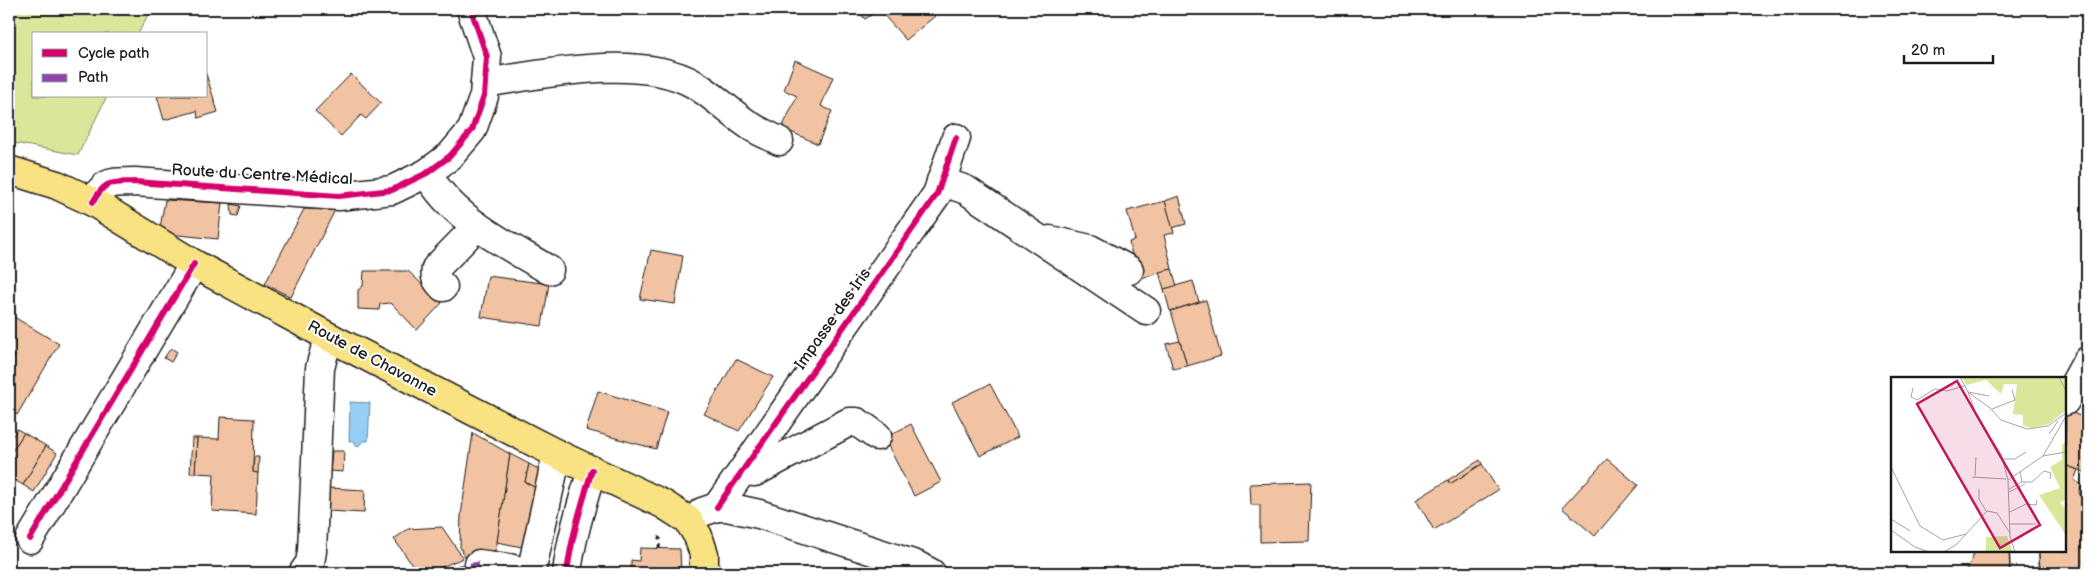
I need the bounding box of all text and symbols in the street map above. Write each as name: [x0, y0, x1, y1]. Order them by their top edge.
legend: [32, 32, 208, 98]
scale bar: [1904, 32, 1992, 64]
text: 20 m: [1911, 41, 1945, 60]
text: Cycle path: [78, 44, 149, 63]
text: Path: [78, 68, 108, 87]
street label: Route du Centre Médical: [171, 161, 353, 189]
street label: Impasse des Iris: [791, 265, 875, 373]
street label: Route de Chavanne: [304, 317, 440, 401]
inset map: [1891, 377, 2066, 552]

